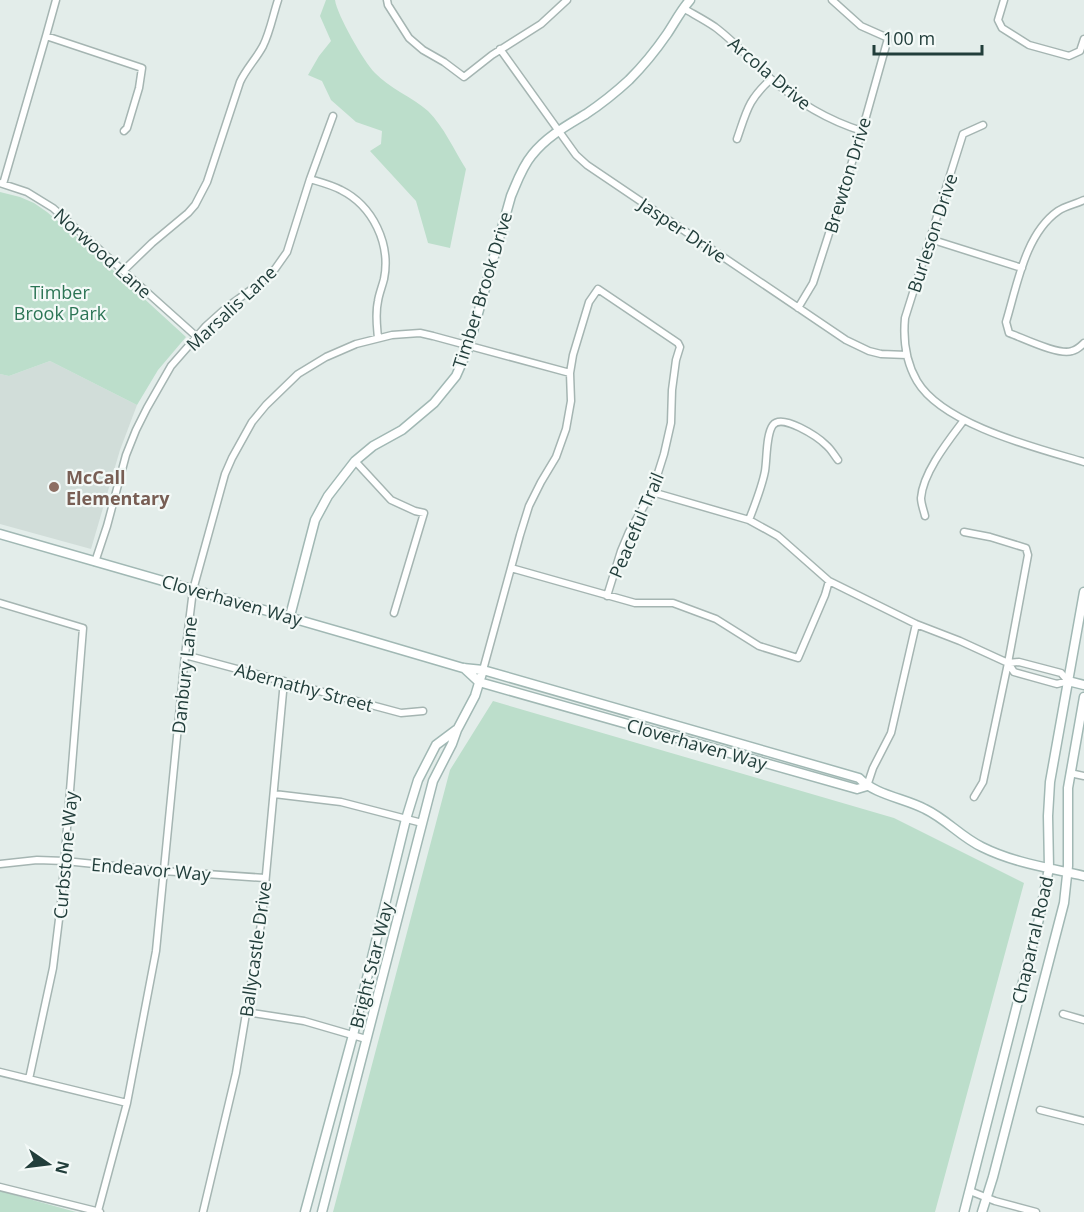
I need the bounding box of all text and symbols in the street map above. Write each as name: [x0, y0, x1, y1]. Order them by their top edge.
scale bar: [874, 18, 982, 56]
text: 100 m: [883, 26, 935, 50]
street label: Arcola Drive: [723, 31, 817, 115]
street label: Brewton Drive: [818, 114, 876, 236]
street label: Burleson Drive: [901, 170, 963, 296]
street label: Jasper Drive: [633, 191, 731, 268]
street label: Norwood Lane: [49, 203, 157, 303]
street label: Timber Brook Drive: [447, 209, 517, 371]
street label: Marsalis Lane: [181, 260, 281, 356]
park label: Timber Brook Park: [14, 280, 107, 325]
place label: McCall Elementary: [66, 465, 170, 510]
street label: Peaceful Trail: [603, 469, 669, 581]
marker: McCall Elementary: [47, 480, 61, 494]
street label: Cloverhaven Way: [159, 569, 306, 632]
street label: Danbury Lane: [166, 615, 202, 735]
street label: Abernathy Street: [232, 657, 376, 717]
street label: Cloverhaven Way: [624, 713, 771, 776]
street label: Curbstone Way: [47, 789, 83, 920]
street label: Endeavor Way: [90, 852, 213, 886]
street label: Chaparral Road: [1006, 874, 1058, 1006]
street label: Ballycastle Drive: [234, 880, 276, 1018]
street label: Bright Star Way: [344, 898, 399, 1031]
north arrow: [18, 1134, 78, 1194]
text: N: [50, 1159, 75, 1177]

